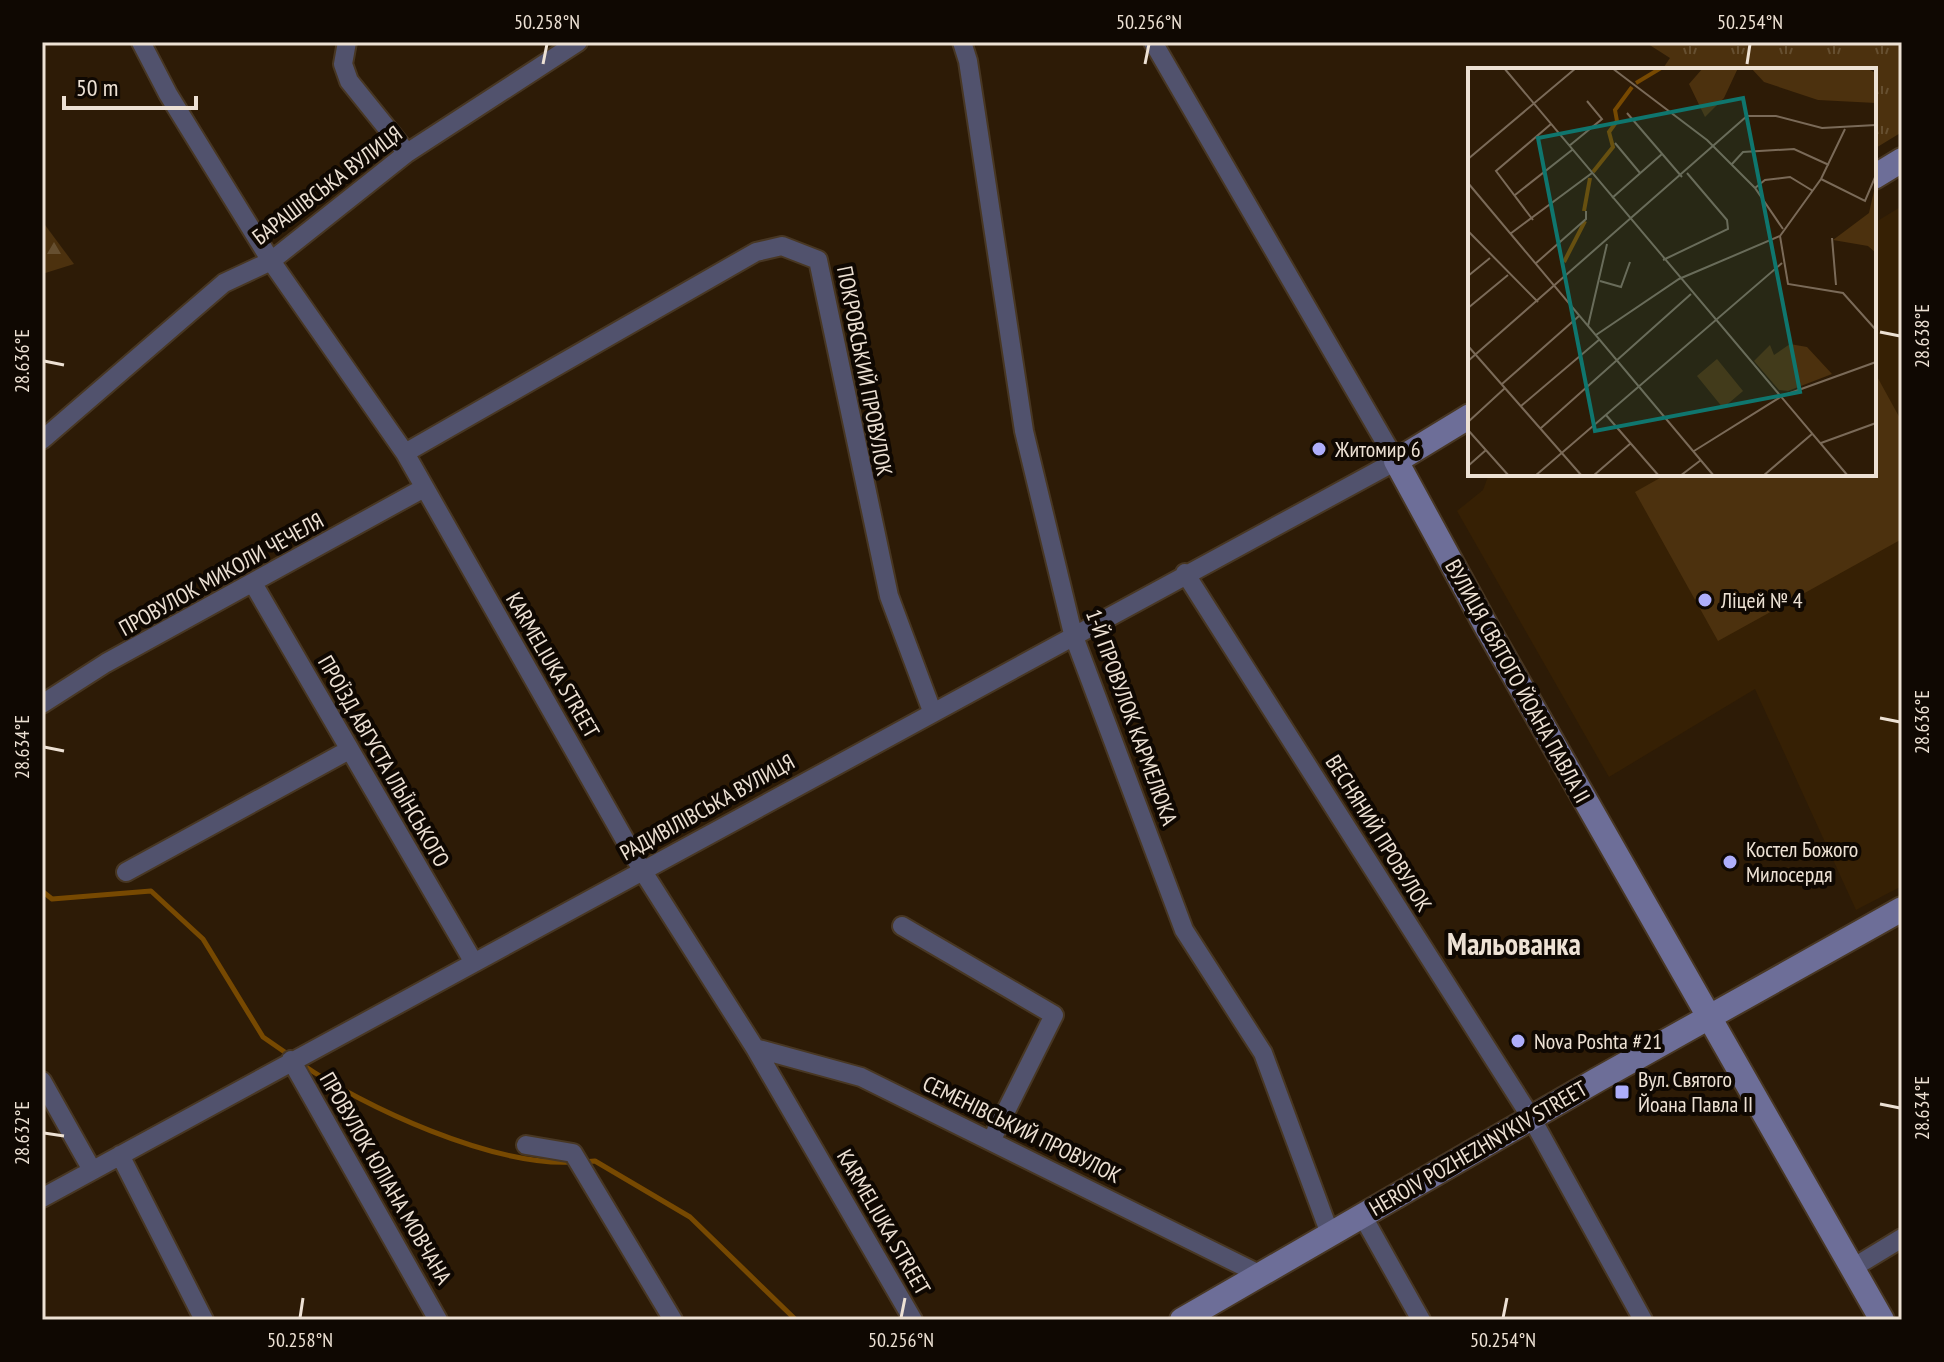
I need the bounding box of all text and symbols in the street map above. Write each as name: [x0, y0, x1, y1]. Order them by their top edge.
text: 50.258°N: [514, 9, 580, 35]
text: 50.256°N: [1116, 9, 1182, 35]
text: 50.254°N: [1717, 9, 1783, 35]
scale bar: [64, 60, 196, 110]
inset map: [1468, 68, 1876, 476]
text: 50 m: [76, 72, 118, 103]
street label: БАРАШІВСЬКА ВУЛИЦЯ: [246, 119, 408, 251]
street label: ПОКРОВСЬКИЙ ПРОВУЛОК: [831, 264, 899, 478]
text: 28.638°E: [1909, 304, 1935, 368]
text: 28.636°E: [9, 329, 35, 393]
place label: Житомир 6: [1334, 435, 1421, 463]
marker: Житомир 6: [1310, 440, 1328, 458]
street label: ПРОВУЛОК МИКОЛИ ЧЕЧЕЛЯ: [114, 506, 328, 642]
street label: ВУЛИЦЯ СВЯТОГО ЙОАНА ПАВЛА II: [1439, 554, 1597, 808]
place label: Ліцей № 4: [1720, 586, 1803, 614]
street label: KARMELIUKA STREET: [500, 587, 606, 743]
marker: Ліцей № 4: [1696, 591, 1714, 609]
street label: 1-Й ПРОВУЛОК КАРМЕЛЮКА: [1080, 605, 1184, 829]
street label: ПРОЇЗД АВГУСТА ІЛЬЇНСЬКОГО: [312, 650, 456, 872]
text: 28.636°E: [1909, 690, 1935, 754]
text: 28.634°E: [9, 715, 35, 779]
street label: РАДИВІЛІВСЬКА ВУЛИЦЯ: [615, 747, 799, 867]
street label: ВЕСНЯНИЙ ПРОВУЛОК: [1320, 749, 1439, 917]
place label: Костел Божого Милосердя: [1746, 835, 1858, 888]
marker: Костел Божого Милосердя: [1721, 853, 1739, 871]
district label: Мальованка: [1447, 924, 1581, 963]
place label: Nova Poshta #21: [1534, 1027, 1662, 1055]
marker: Nova Poshta #21: [1509, 1032, 1527, 1050]
place label: Вул. Святого Йоана Павла ІІ: [1638, 1065, 1753, 1118]
street label: ПРОВУЛОК ЮЛІАНА МОВЧАНА: [314, 1067, 458, 1290]
street label: СЕМЕНІВСЬКИЙ ПРОВУЛОК: [918, 1069, 1126, 1189]
street label: HEROIV POZHEZHNYKIV STREET: [1364, 1074, 1592, 1222]
text: 28.634°E: [1909, 1076, 1935, 1140]
marker: Вул. Святого Йоана Павла ІІ: [1613, 1083, 1631, 1101]
text: 28.632°E: [9, 1101, 35, 1165]
street label: KARMELIUKA STREET: [831, 1144, 937, 1300]
text: 50.258°N: [267, 1327, 333, 1353]
text: 50.256°N: [868, 1327, 934, 1353]
text: 50.254°N: [1470, 1327, 1536, 1353]

